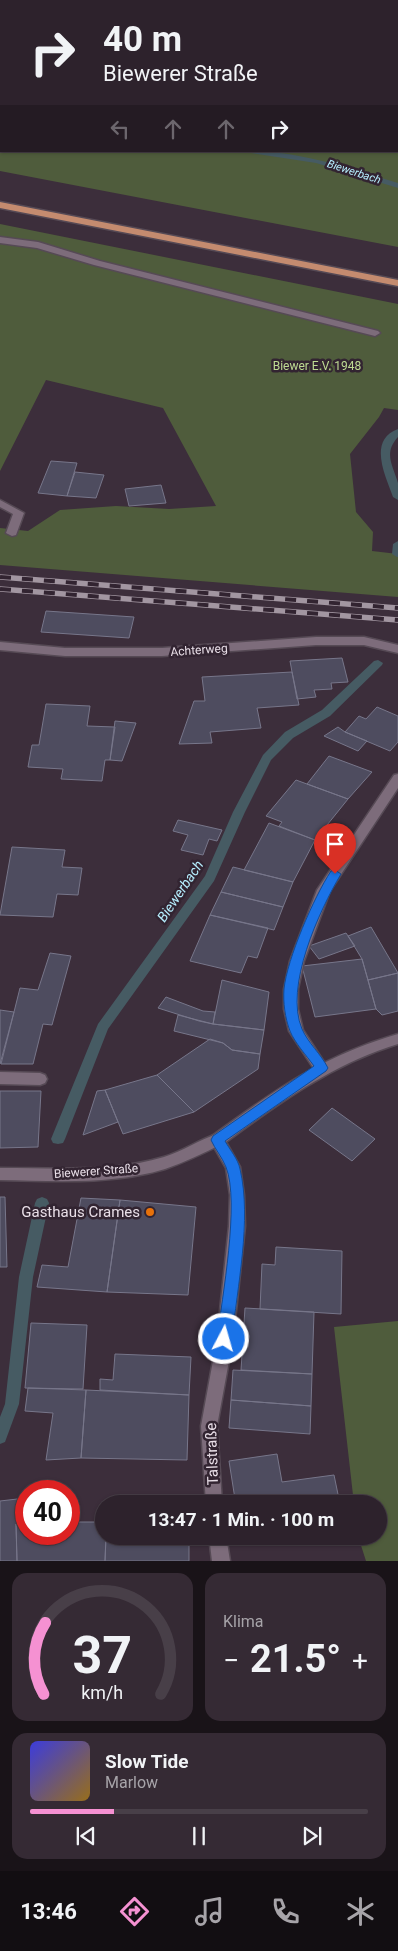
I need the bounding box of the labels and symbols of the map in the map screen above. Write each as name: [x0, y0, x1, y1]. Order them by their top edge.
water label: Biewerbach: [326, 157, 382, 187]
park label: Biewer E.V. 1948: [273, 359, 362, 373]
street label: Achterweg: [170, 641, 228, 659]
pin: [314, 823, 356, 874]
water label: Biewerbach: [154, 857, 206, 925]
street label: Biewerer Straße: [53, 1161, 139, 1181]
place label: Gasthaus Crames: [21, 1203, 140, 1221]
marker: Gasthaus Crames: [144, 1206, 156, 1218]
position arrow: [197, 1312, 249, 1364]
street label: Talstraße: [202, 1422, 222, 1485]
speed limit sign: 40: [15, 1480, 80, 1545]

